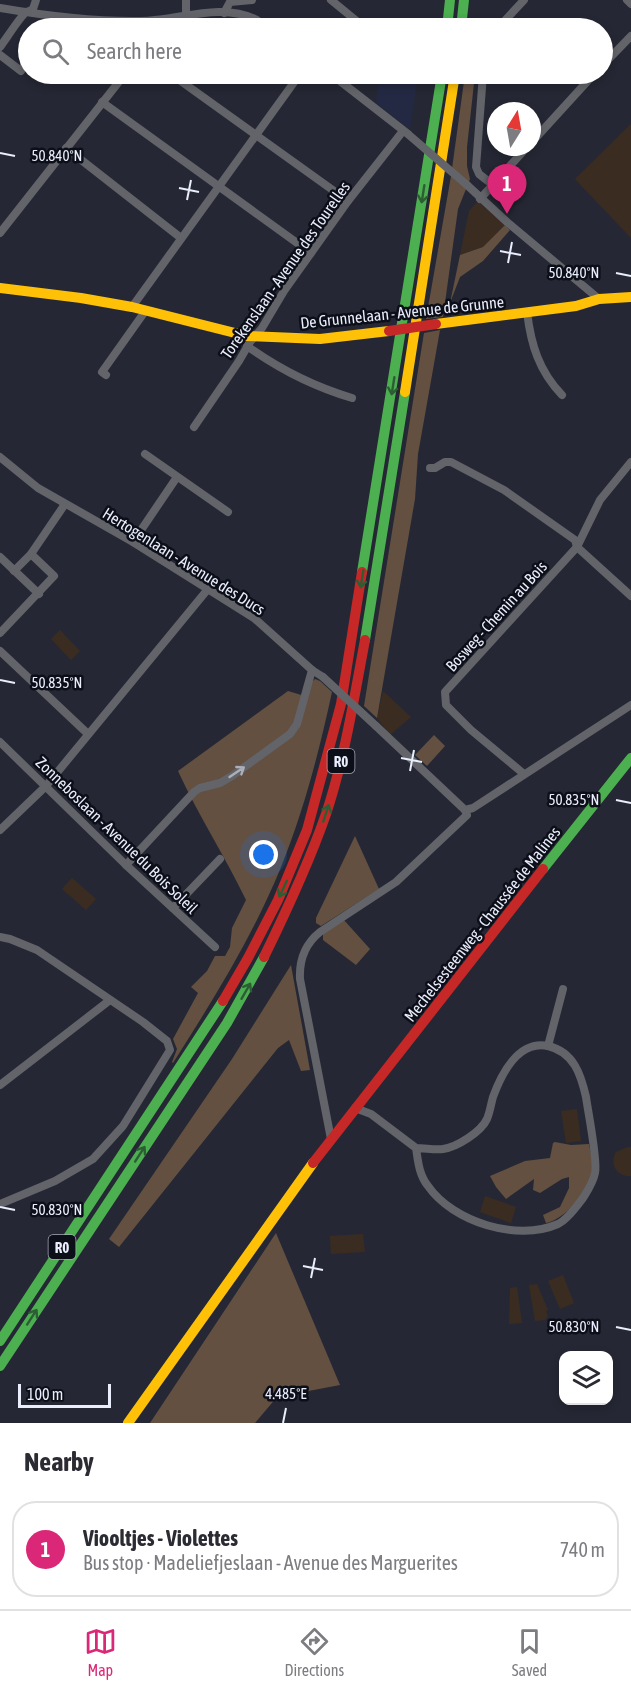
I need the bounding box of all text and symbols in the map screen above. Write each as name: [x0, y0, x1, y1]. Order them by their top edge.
search box: [18, 18, 613, 84]
icon: search: [39, 35, 72, 68]
text: Search here: [87, 38, 182, 64]
north arrow: [487, 102, 541, 156]
text: 50.840°N: [32, 147, 82, 164]
pin: 1: [488, 164, 526, 214]
street label: Torekenslaan - Avenue des Tourelles: [217, 178, 353, 362]
one-way arrow: [417, 183, 428, 203]
text: 50.840°N: [549, 264, 599, 281]
street label: De Grunnelaan - Avenue de Grunne: [299, 292, 505, 332]
one-way arrow: [387, 376, 398, 396]
street label: Hertogenlaan - Avenue des Ducs: [99, 504, 269, 619]
street label: Bosweg - Chemin au Bois: [442, 557, 551, 675]
one-way arrow: [356, 568, 367, 588]
text: 50.835°N: [32, 674, 82, 691]
road number: R0: [328, 749, 354, 773]
street label: Zonneboslaan - Avenue du Bois Soleil: [32, 753, 202, 918]
one-way arrow: [228, 766, 245, 778]
text: 50.835°N: [549, 791, 599, 808]
one-way arrow: [321, 804, 332, 823]
street label: Mechelsesteenweg - Chaussée de Malines: [400, 823, 565, 1026]
your location: [249, 840, 278, 869]
one-way arrow: [276, 879, 288, 897]
one-way arrow: [240, 982, 252, 999]
one-way arrow: [134, 1146, 146, 1163]
text: 50.830°N: [32, 1201, 82, 1218]
road number: R0: [48, 1235, 76, 1259]
one-way arrow: [26, 1309, 38, 1326]
text: 50.830°N: [549, 1318, 599, 1335]
map controls: [559, 1351, 613, 1405]
button: layers: [559, 1351, 613, 1405]
scale bar: [18, 1381, 111, 1408]
text: 100 m: [27, 1385, 63, 1403]
text: 4.485°E: [265, 1385, 307, 1402]
text: Nearby: [24, 1447, 94, 1477]
text: Viooltjes - Violettes: [83, 1525, 238, 1551]
text: 1: [41, 1538, 50, 1561]
text: 740 m: [560, 1538, 605, 1561]
text: Bus stop · Madeliefjeslaan - Avenue des Marguerites: [83, 1551, 458, 1574]
tab: Map: [84, 1625, 117, 1679]
tab: Directions: [284, 1625, 344, 1679]
tab: Saved: [512, 1625, 547, 1679]

